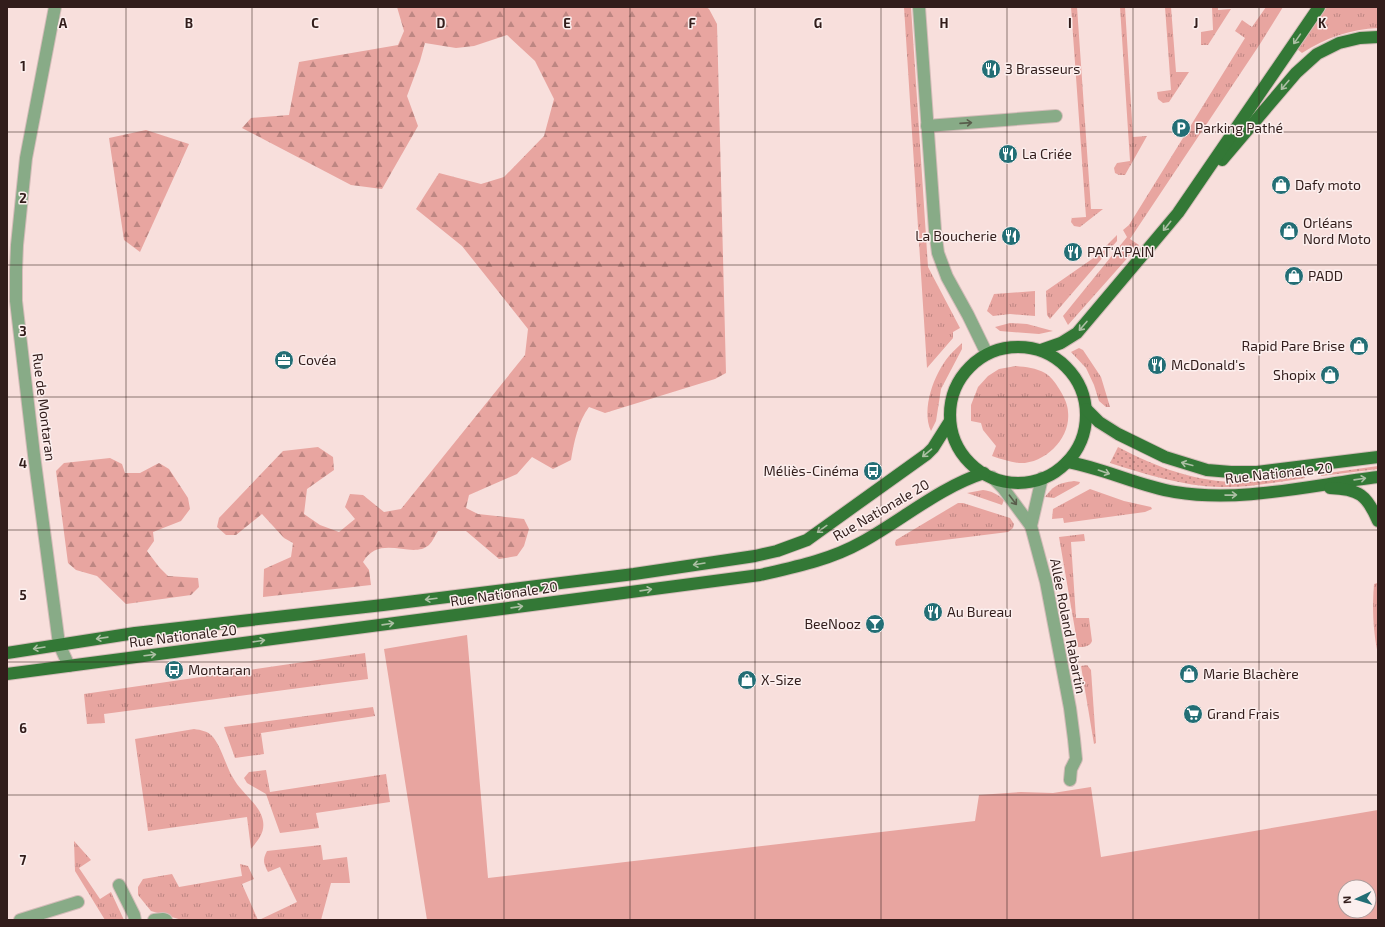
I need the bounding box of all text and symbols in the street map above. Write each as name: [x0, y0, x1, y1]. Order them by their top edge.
text: A: [59, 15, 68, 31]
text: B: [185, 15, 193, 31]
text: C: [311, 15, 319, 31]
text: D: [437, 15, 446, 31]
text: E: [563, 15, 571, 31]
text: F: [688, 15, 696, 31]
text: G: [814, 15, 822, 31]
text: H: [940, 15, 949, 31]
text: I: [1068, 15, 1072, 31]
text: J: [1194, 15, 1198, 31]
text: K: [1318, 15, 1327, 31]
one-way arrow: [1293, 33, 1301, 44]
text: 1: [20, 58, 26, 74]
restaurant icon: 3 Brasseurs: [980, 58, 1002, 80]
place label: 3 Brasseurs: [1005, 60, 1080, 77]
one-way arrow: [1281, 80, 1290, 91]
parking icon: Parking Pathé: [1170, 117, 1192, 139]
one-way arrow: [959, 119, 972, 126]
place label: Parking Pathé: [1195, 119, 1283, 136]
restaurant icon: La Criée: [997, 143, 1019, 165]
place label: La Criée: [1022, 145, 1072, 162]
shop icon: Dafy moto: [1270, 174, 1292, 196]
place label: Dafy moto: [1295, 176, 1361, 193]
text: 2: [19, 190, 27, 206]
place label: Orléans Nord Moto: [1303, 214, 1371, 247]
shop icon: Orléans Nord Moto: [1278, 220, 1300, 242]
one-way arrow: [1162, 221, 1171, 232]
restaurant icon: La Boucherie: [1000, 225, 1022, 247]
place label: La Boucherie: [915, 227, 997, 244]
restaurant icon: PAT'A'PAIN: [1062, 241, 1084, 263]
place label: PAT'A'PAIN: [1087, 243, 1154, 260]
shop icon: PADD: [1283, 265, 1305, 287]
place label: PADD: [1308, 267, 1343, 284]
one-way arrow: [1079, 320, 1088, 330]
text: 3: [19, 323, 27, 339]
shop icon: Rapid Pare Brise: [1348, 335, 1370, 357]
place label: Rapid Pare Brise: [1242, 337, 1345, 354]
office icon: Covéa: [273, 349, 295, 371]
place label: Covéa: [298, 351, 336, 368]
street label: Rue de Montaran: [29, 352, 60, 462]
restaurant icon: McDonald's: [1146, 354, 1168, 376]
place label: McDonald's: [1171, 356, 1245, 373]
shop icon: Shopix: [1319, 364, 1341, 386]
place label: Shopix: [1273, 366, 1317, 383]
one-way arrow: [922, 448, 933, 457]
text: 4: [19, 455, 27, 471]
street label: Rue Nationale 20: [1224, 458, 1334, 487]
bus stop icon: Méliès-Cinéma: [862, 460, 884, 482]
one-way arrow: [1181, 460, 1194, 468]
place label: Méliès-Cinéma: [764, 462, 859, 479]
one-way arrow: [1098, 469, 1111, 476]
street label: Rue Nationale 20: [830, 475, 932, 544]
one-way arrow: [1353, 475, 1366, 483]
one-way arrow: [1224, 491, 1237, 499]
one-way arrow: [1009, 495, 1017, 506]
one-way arrow: [817, 525, 828, 533]
street label: Allée Roland Rabartin: [1047, 557, 1090, 695]
one-way arrow: [693, 560, 706, 568]
street label: Rue Nationale 20: [449, 578, 559, 609]
one-way arrow: [639, 586, 652, 594]
text: 5: [19, 587, 27, 603]
one-way arrow: [425, 596, 438, 603]
restaurant icon: Au Bureau: [922, 601, 944, 623]
one-way arrow: [510, 603, 523, 611]
place label: Au Bureau: [947, 603, 1012, 620]
bar icon: BeeNooz: [864, 613, 886, 635]
place label: BeeNooz: [804, 615, 861, 632]
street label: Rue Nationale 20: [128, 620, 238, 651]
one-way arrow: [381, 620, 394, 628]
one-way arrow: [96, 634, 109, 642]
one-way arrow: [252, 637, 265, 645]
one-way arrow: [33, 644, 46, 652]
one-way arrow: [143, 652, 156, 659]
bus stop icon: Montaran: [163, 659, 185, 681]
place label: Montaran: [188, 661, 251, 678]
shop icon: Marie Blachère: [1178, 663, 1200, 685]
place label: Marie Blachère: [1203, 665, 1299, 682]
shop icon: X-Size: [736, 669, 758, 691]
place label: X-Size: [761, 671, 801, 688]
supermarket icon: Grand Frais: [1182, 703, 1204, 725]
place label: Grand Frais: [1207, 705, 1280, 722]
text: 6: [19, 720, 27, 736]
text: 7: [20, 852, 27, 868]
north arrow: [1337, 879, 1377, 919]
text: N: [1340, 895, 1353, 904]

